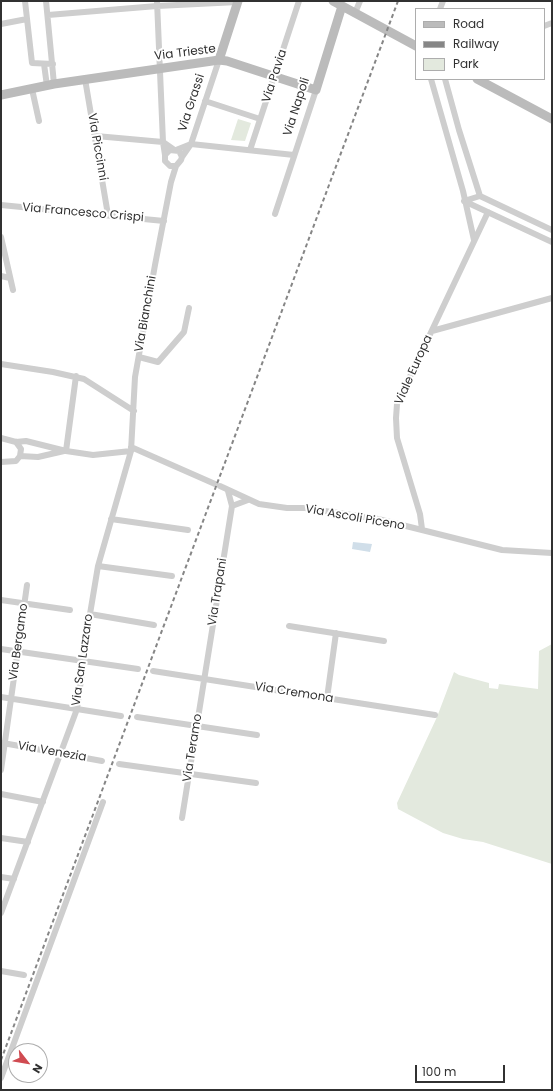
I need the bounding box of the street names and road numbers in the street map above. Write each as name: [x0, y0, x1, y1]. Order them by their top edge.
street label: Via Trieste: [153, 42, 217, 64]
street label: Via Pavia: [260, 48, 290, 104]
street label: Via Grassi: [176, 72, 208, 134]
street label: Via Napoli: [281, 76, 313, 138]
street label: Via Piccinni: [84, 112, 110, 182]
street label: Via Francesco Crispi: [22, 201, 144, 225]
street label: Via Bianchini: [132, 275, 160, 353]
street label: Viale Europa: [392, 333, 436, 407]
street label: Via Ascoli Piceno: [304, 502, 406, 534]
street label: Via Trapani: [206, 557, 230, 627]
street label: Via Bergamo: [6, 602, 32, 682]
street label: Via San Lazzaro: [69, 613, 97, 707]
street label: Via Cremona: [254, 680, 334, 706]
street label: Via Teramo: [180, 713, 206, 783]
street label: Via Venezia: [16, 739, 88, 765]

